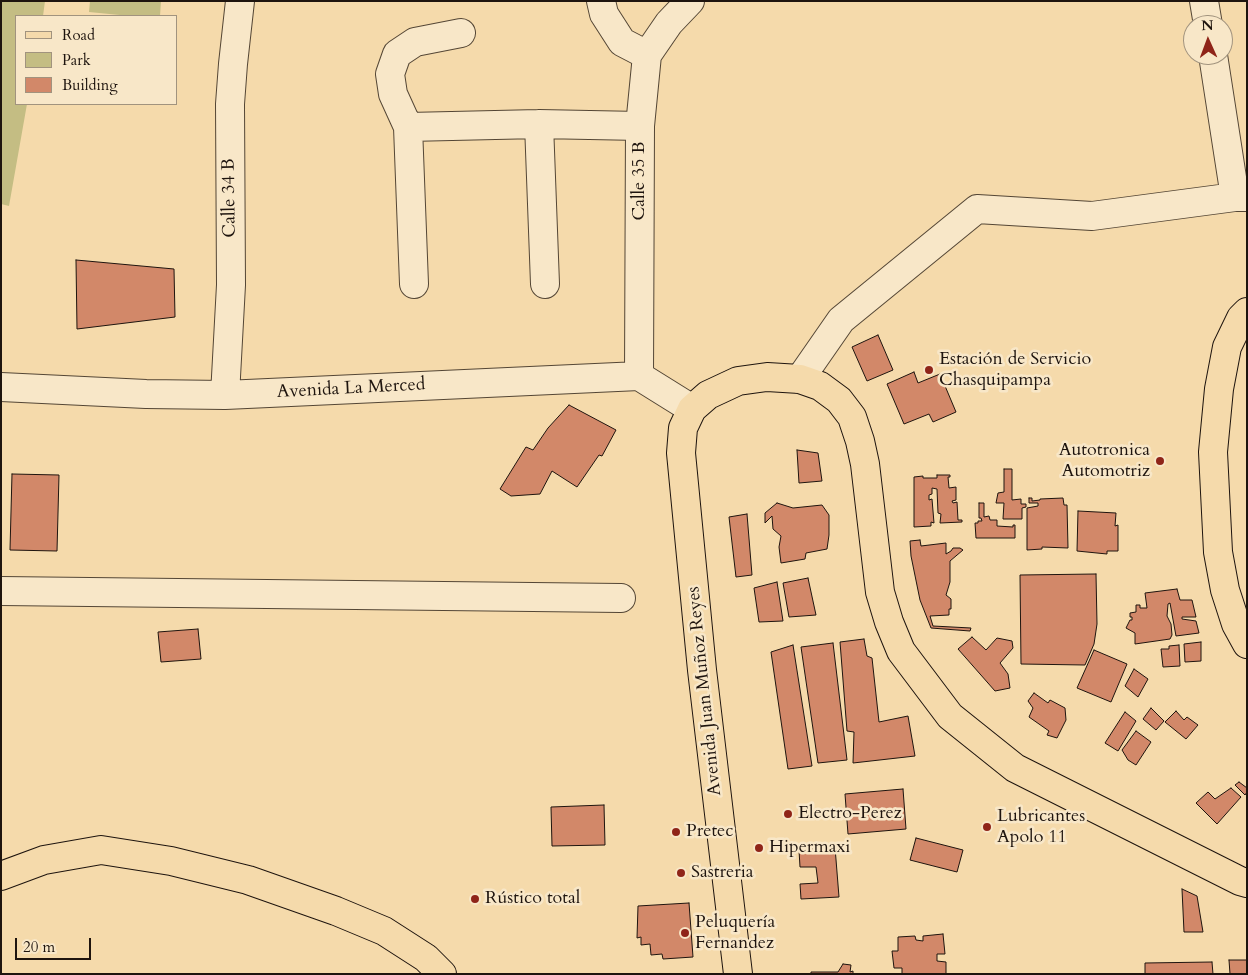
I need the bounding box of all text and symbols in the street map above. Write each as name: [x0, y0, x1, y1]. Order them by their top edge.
legend: [15, 15, 178, 105]
north arrow: [1183, 15, 1233, 65]
text: N: [1201, 16, 1214, 35]
text: Road: [62, 25, 95, 45]
text: Park: [62, 50, 91, 70]
text: Building: [62, 75, 118, 95]
street label: Calle 35 B: [629, 141, 651, 221]
street label: Calle 34 B: [219, 158, 241, 238]
place label: Estación de Servicio Chasquipampa: [939, 349, 1091, 392]
marker: Estación de Servicio Chasquipampa: [923, 364, 935, 376]
street label: Avenida La Merced: [276, 374, 426, 404]
place label: Autotronica Automotriz: [1059, 440, 1150, 482]
marker: Autotronica Automotriz: [1154, 455, 1166, 467]
street label: Avenida Juan Muñoz Reyes: [683, 585, 727, 797]
place label: Electro-Perez: [798, 803, 902, 825]
place label: Lubricantes Apolo 11: [997, 806, 1085, 849]
marker: Electro-Perez: [782, 808, 794, 820]
place label: Pretec: [686, 821, 733, 843]
marker: Lubricantes Apolo 11: [981, 821, 993, 833]
marker: Pretec: [670, 826, 682, 838]
place label: Hipermaxi: [769, 837, 850, 859]
marker: Hipermaxi: [753, 842, 765, 854]
place label: Sastreria: [691, 862, 754, 884]
marker: Sastreria: [675, 867, 687, 879]
place label: Rústico total: [485, 888, 580, 910]
marker: Rústico total: [469, 893, 481, 905]
place label: Peluquería Fernandez: [695, 912, 775, 954]
marker: Peluquería Fernandez: [679, 927, 691, 939]
scale bar: [18, 928, 94, 960]
text: 20 m: [23, 937, 55, 957]

